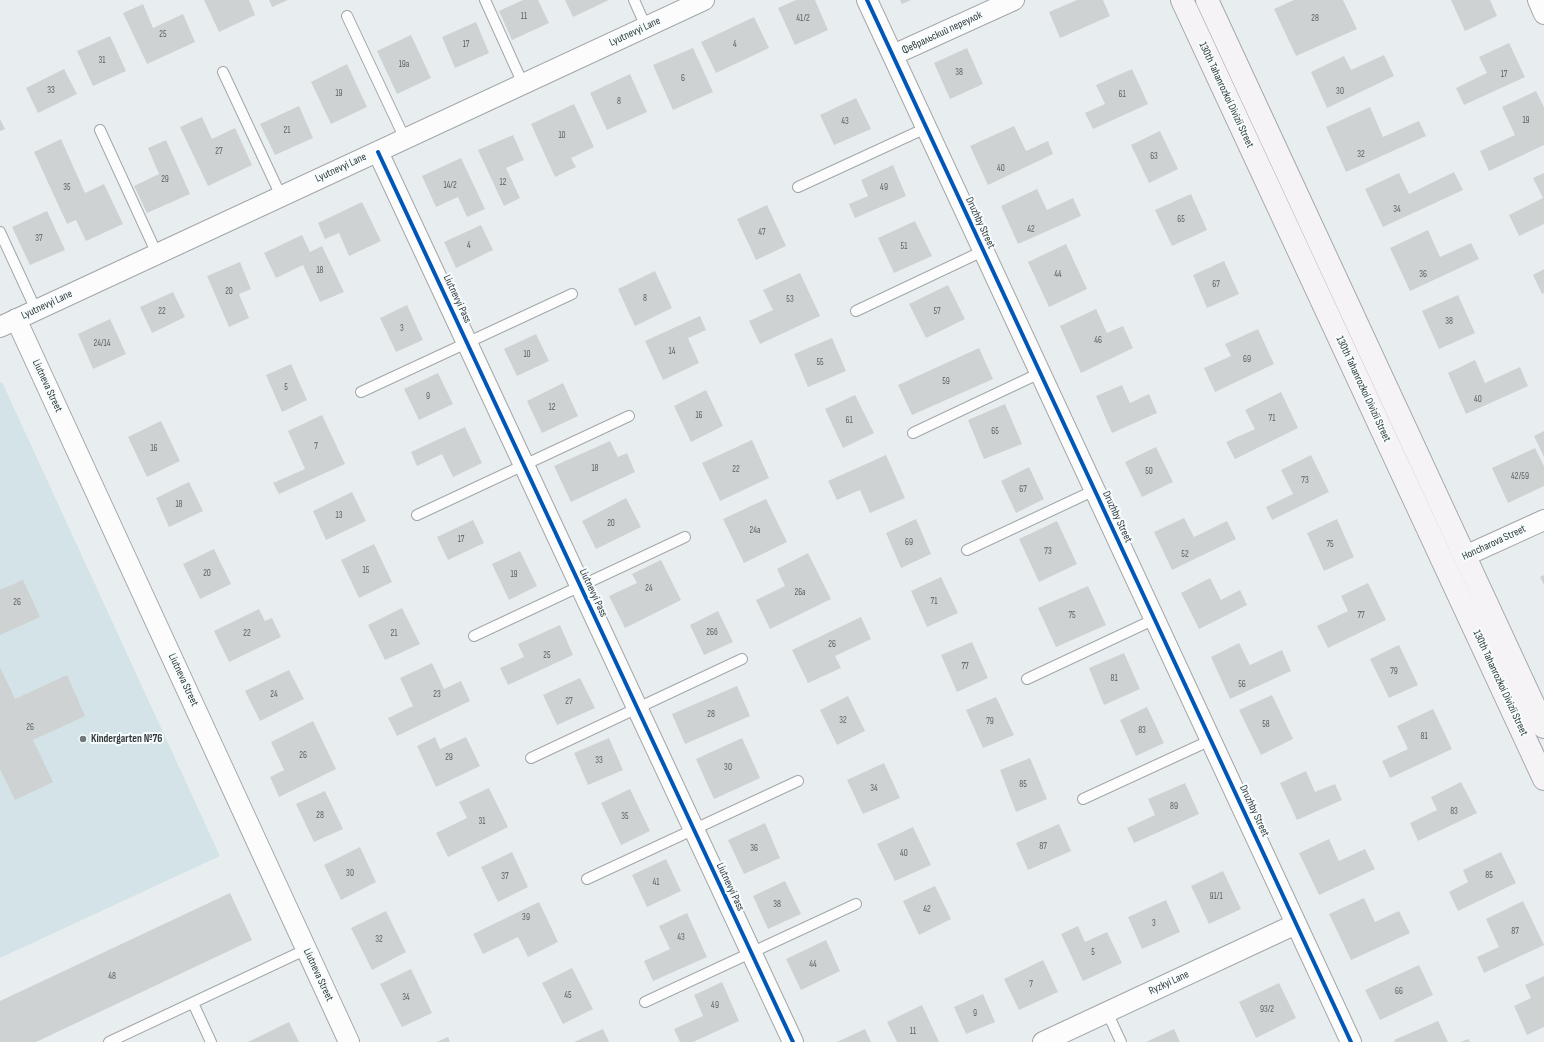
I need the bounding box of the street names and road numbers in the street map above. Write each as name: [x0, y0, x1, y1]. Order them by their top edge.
street label: Февральский переулок: [900, 9, 984, 57]
street label: Lyutnevyi Lane: [607, 14, 663, 50]
street label: 130th Tahanrozkoi Divizii Street: [1196, 40, 1256, 150]
street label: Lyutnevyi Lane: [313, 150, 369, 186]
street label: Druzhby Street: [962, 195, 998, 251]
street label: Liutnevyi Pass: [440, 273, 474, 325]
street label: Lyutnevyi Lane: [19, 287, 75, 323]
street label: 130th Tahanrozkoi Divizii Street: [1333, 334, 1393, 444]
street label: Liutneva Street: [29, 358, 65, 414]
street label: Druzhby Street: [1099, 489, 1135, 545]
street label: Honcharova Street: [1460, 522, 1528, 564]
street label: Liutnevyi Pass: [576, 567, 610, 619]
street label: 130th Tahanrozkoi Divizii Street: [1470, 628, 1530, 738]
street label: Liutneva Street: [165, 652, 201, 708]
street label: Druzhby Street: [1236, 783, 1272, 839]
street label: Liutnevyi Pass: [713, 861, 747, 913]
street label: Liutneva Street: [300, 947, 336, 1003]
street label: Ryzkyi Lane: [1147, 968, 1191, 998]

